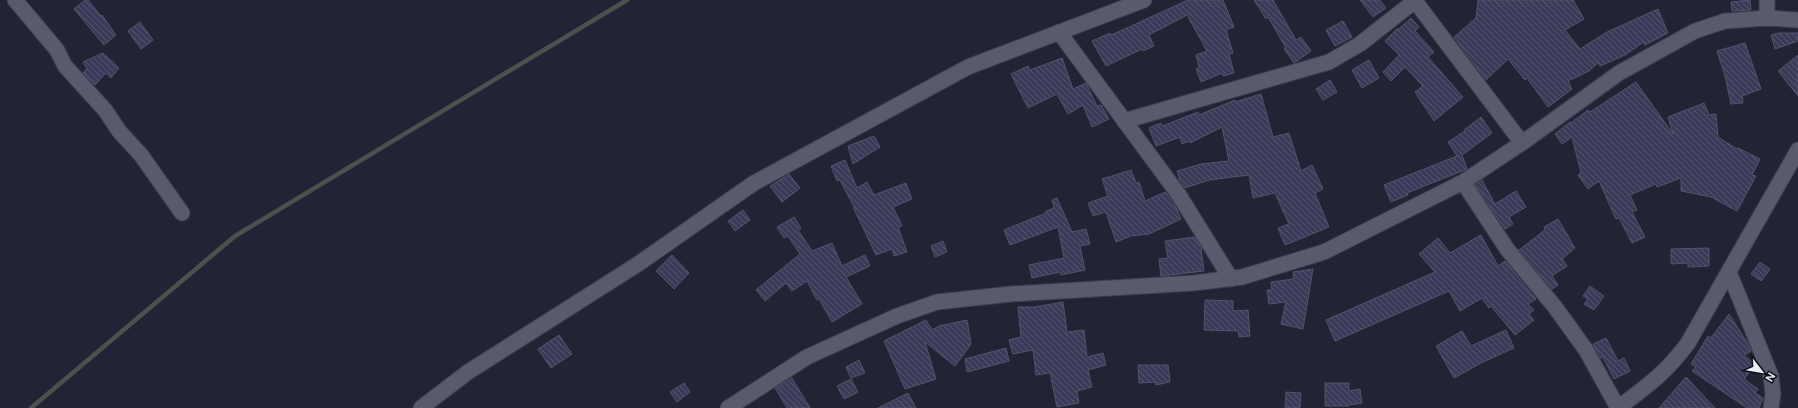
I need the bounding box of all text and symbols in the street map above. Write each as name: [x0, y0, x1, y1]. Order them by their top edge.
north arrow: [1742, 352, 1782, 392]
text: N: [1762, 370, 1778, 384]

